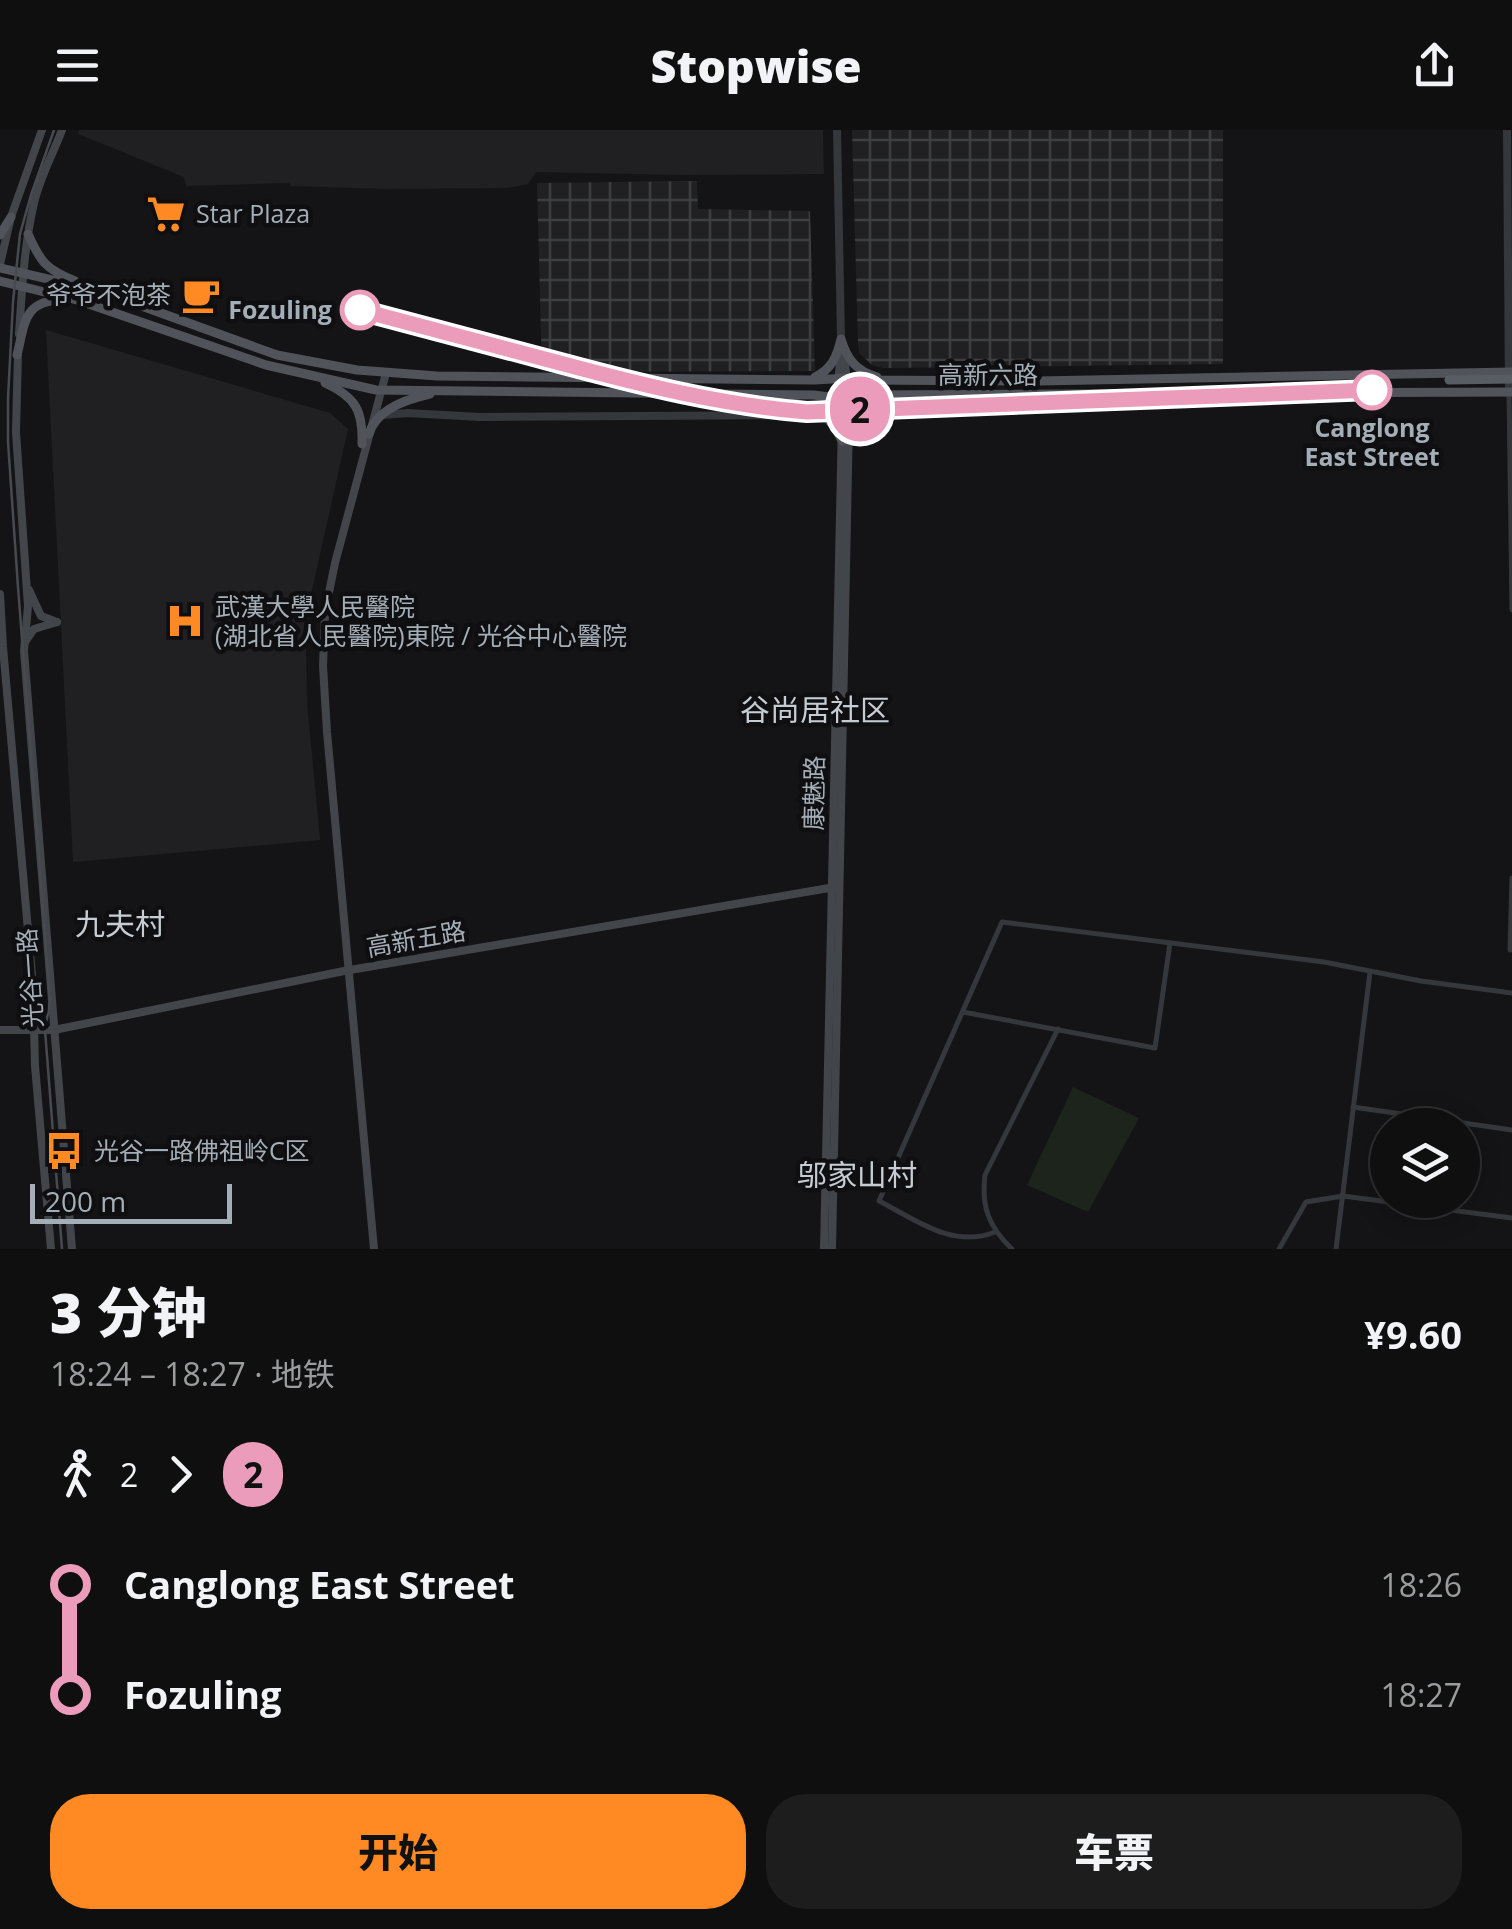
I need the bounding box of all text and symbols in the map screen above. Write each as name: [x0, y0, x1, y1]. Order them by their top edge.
text: Stopwise: [651, 35, 861, 96]
icon: menu: [50, 38, 105, 93]
icon: share: [1407, 38, 1462, 93]
supermarket icon: Star Plaza: [145, 193, 187, 235]
place label: Star Plaza: [196, 196, 310, 230]
cafe icon: 爷爷不泡茶: [180, 274, 222, 316]
place label: 爷爷不泡茶: [46, 277, 171, 311]
marker: Fozuling: [341, 291, 379, 329]
place label: Fozuling: [228, 292, 332, 326]
street label: 高新六路: [938, 357, 1038, 391]
marker: Canglong East Street: [1353, 371, 1391, 409]
line badge: 2: [828, 376, 892, 442]
text: 2: [850, 386, 870, 433]
place label: Canglong East Street: [1304, 410, 1440, 473]
place label: 武漢大學人民醫院 (湖北省人民醫院)東院 / 光谷中心醫院: [215, 589, 627, 652]
hospital icon: 武漢大學人民醫院 (湖北省人民醫院)東院 / 光谷中心醫院: [164, 600, 206, 642]
district label: 谷尚居社区: [740, 689, 890, 730]
street label: 康魅路: [795, 755, 831, 831]
district label: 九夫村: [75, 903, 165, 944]
street label: 高新五路: [364, 913, 468, 963]
street label: 光谷一路: [9, 927, 49, 1029]
map controls: [1370, 1108, 1480, 1218]
button: layers: [1370, 1108, 1480, 1218]
bus stop icon: 光谷一路佛祖岭C区: [43, 1130, 85, 1172]
place label: 光谷一路佛祖岭C区: [94, 1133, 310, 1167]
district label: 邬家山村: [797, 1154, 917, 1195]
scale bar: [30, 1179, 232, 1224]
text: 200 m: [45, 1182, 126, 1220]
text: 3 分钟: [50, 1274, 207, 1349]
text: ¥9.60: [1364, 1308, 1462, 1360]
text: 18:24 – 18:27 · 地铁: [50, 1352, 335, 1395]
icon: walk: [50, 1447, 105, 1502]
icon: forward: [153, 1447, 208, 1502]
text: 2: [243, 1451, 263, 1498]
text: 2: [120, 1453, 138, 1496]
text: Canglong East Street: [124, 1558, 515, 1610]
text: 18:26: [1380, 1563, 1462, 1606]
text: Fozuling: [124, 1668, 282, 1720]
text: 18:27: [1380, 1673, 1462, 1716]
button: 开始: [50, 1794, 746, 1909]
button: 车票: [766, 1794, 1462, 1909]

